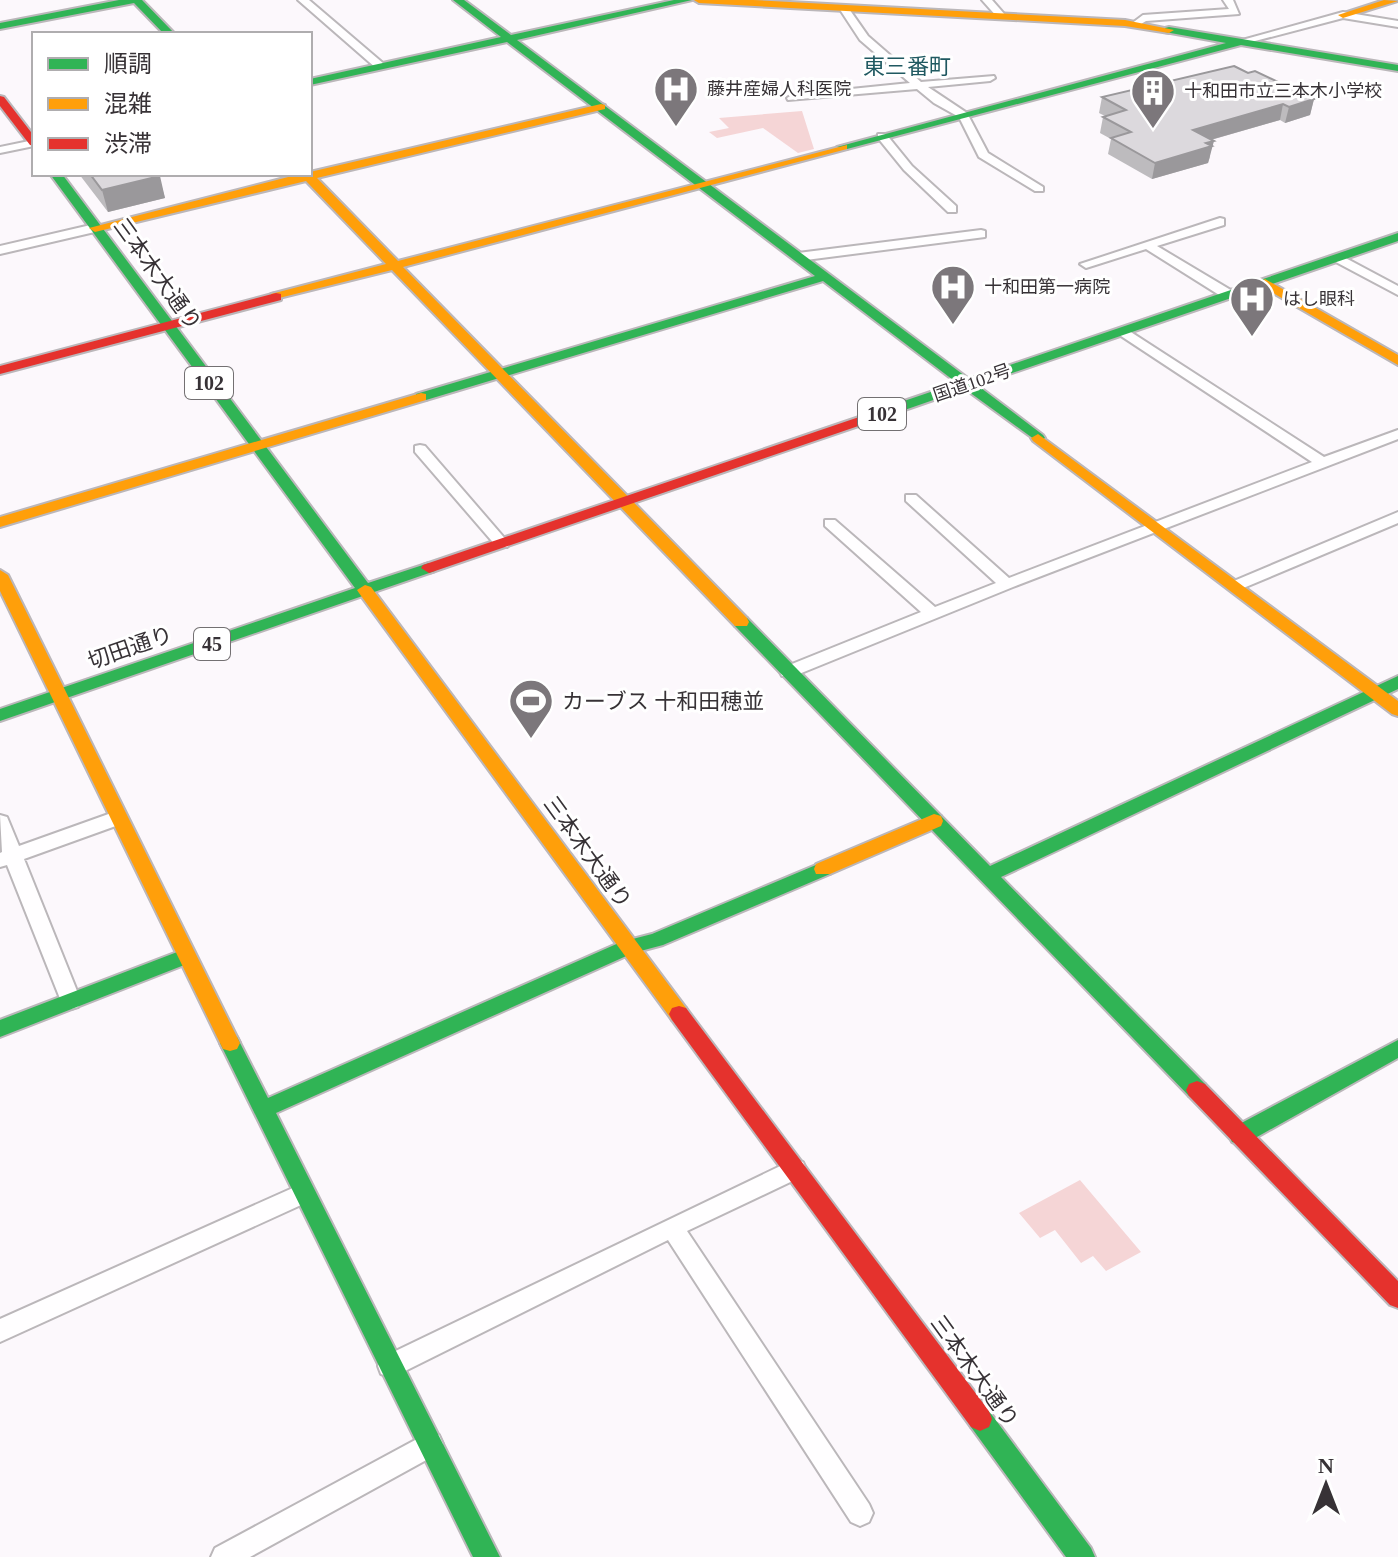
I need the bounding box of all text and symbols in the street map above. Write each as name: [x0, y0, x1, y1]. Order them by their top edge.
legend: [32, 32, 312, 176]
text: 順調: [104, 51, 152, 77]
district label: 東三番町: [863, 54, 951, 79]
hospital icon: 藤井産婦人科医院: [652, 65, 700, 128]
building icon: 十和田市立三本木小学校: [1129, 67, 1177, 130]
place label: 藤井産婦人科医院: [707, 79, 851, 99]
place label: 十和田市立三本木小学校: [1184, 81, 1382, 101]
text: 混雑: [104, 91, 152, 117]
text: 渋滞: [104, 131, 152, 157]
street label: 三本木大通り: [109, 214, 207, 335]
hospital icon: 十和田第一病院: [929, 263, 977, 326]
hospital icon: はし眼科: [1228, 275, 1276, 338]
place label: 十和田第一病院: [984, 277, 1110, 297]
place label: はし眼科: [1283, 289, 1355, 309]
street label: 国道102号: [930, 360, 1014, 406]
road number: 102: [185, 367, 233, 399]
road number: 102: [858, 398, 906, 430]
street label: 切田通り: [84, 621, 176, 674]
road number: 45: [194, 628, 230, 660]
sports icon: カーブス 十和田穂並: [507, 677, 555, 740]
place label: カーブス 十和田穂並: [562, 689, 764, 714]
street label: 三本木大通り: [539, 792, 637, 913]
street label: 三本木大通り: [926, 1311, 1024, 1432]
north arrow: [1286, 1445, 1366, 1525]
text: N: [1318, 1453, 1334, 1478]

